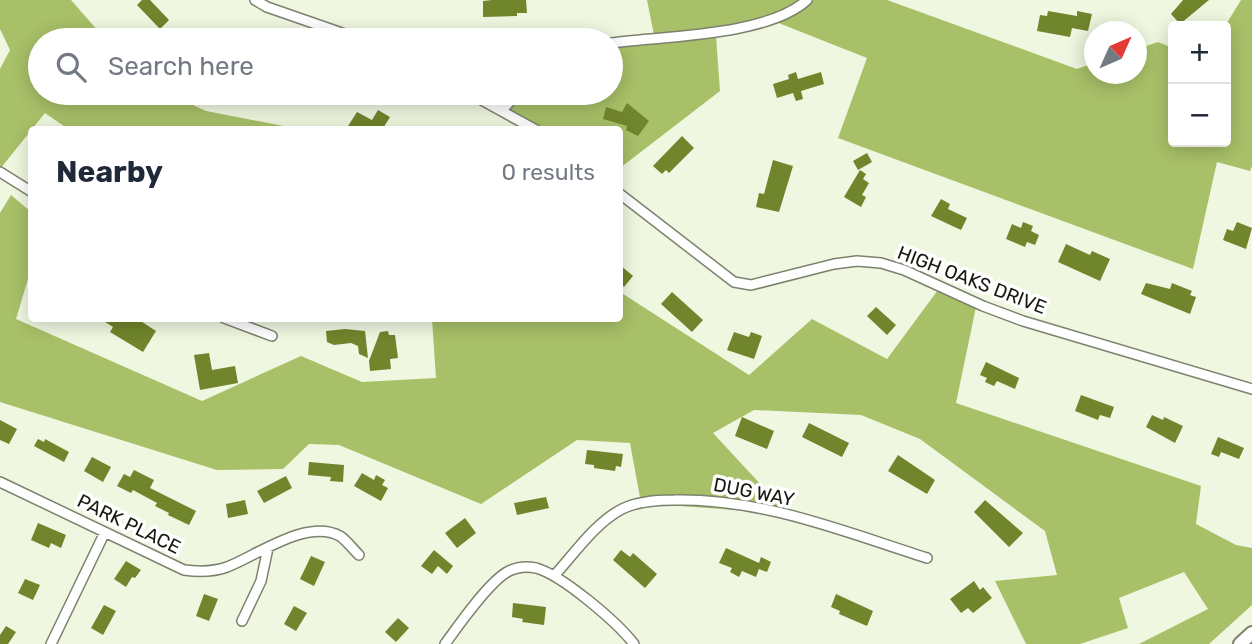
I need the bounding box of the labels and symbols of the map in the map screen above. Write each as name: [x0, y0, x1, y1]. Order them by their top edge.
north arrow: [1084, 21, 1147, 84]
street label: HIGH OAKS DRIVE: [894, 241, 1050, 319]
street label: DUG WAY: [712, 473, 796, 511]
street label: PARK PLACE: [74, 489, 184, 559]

